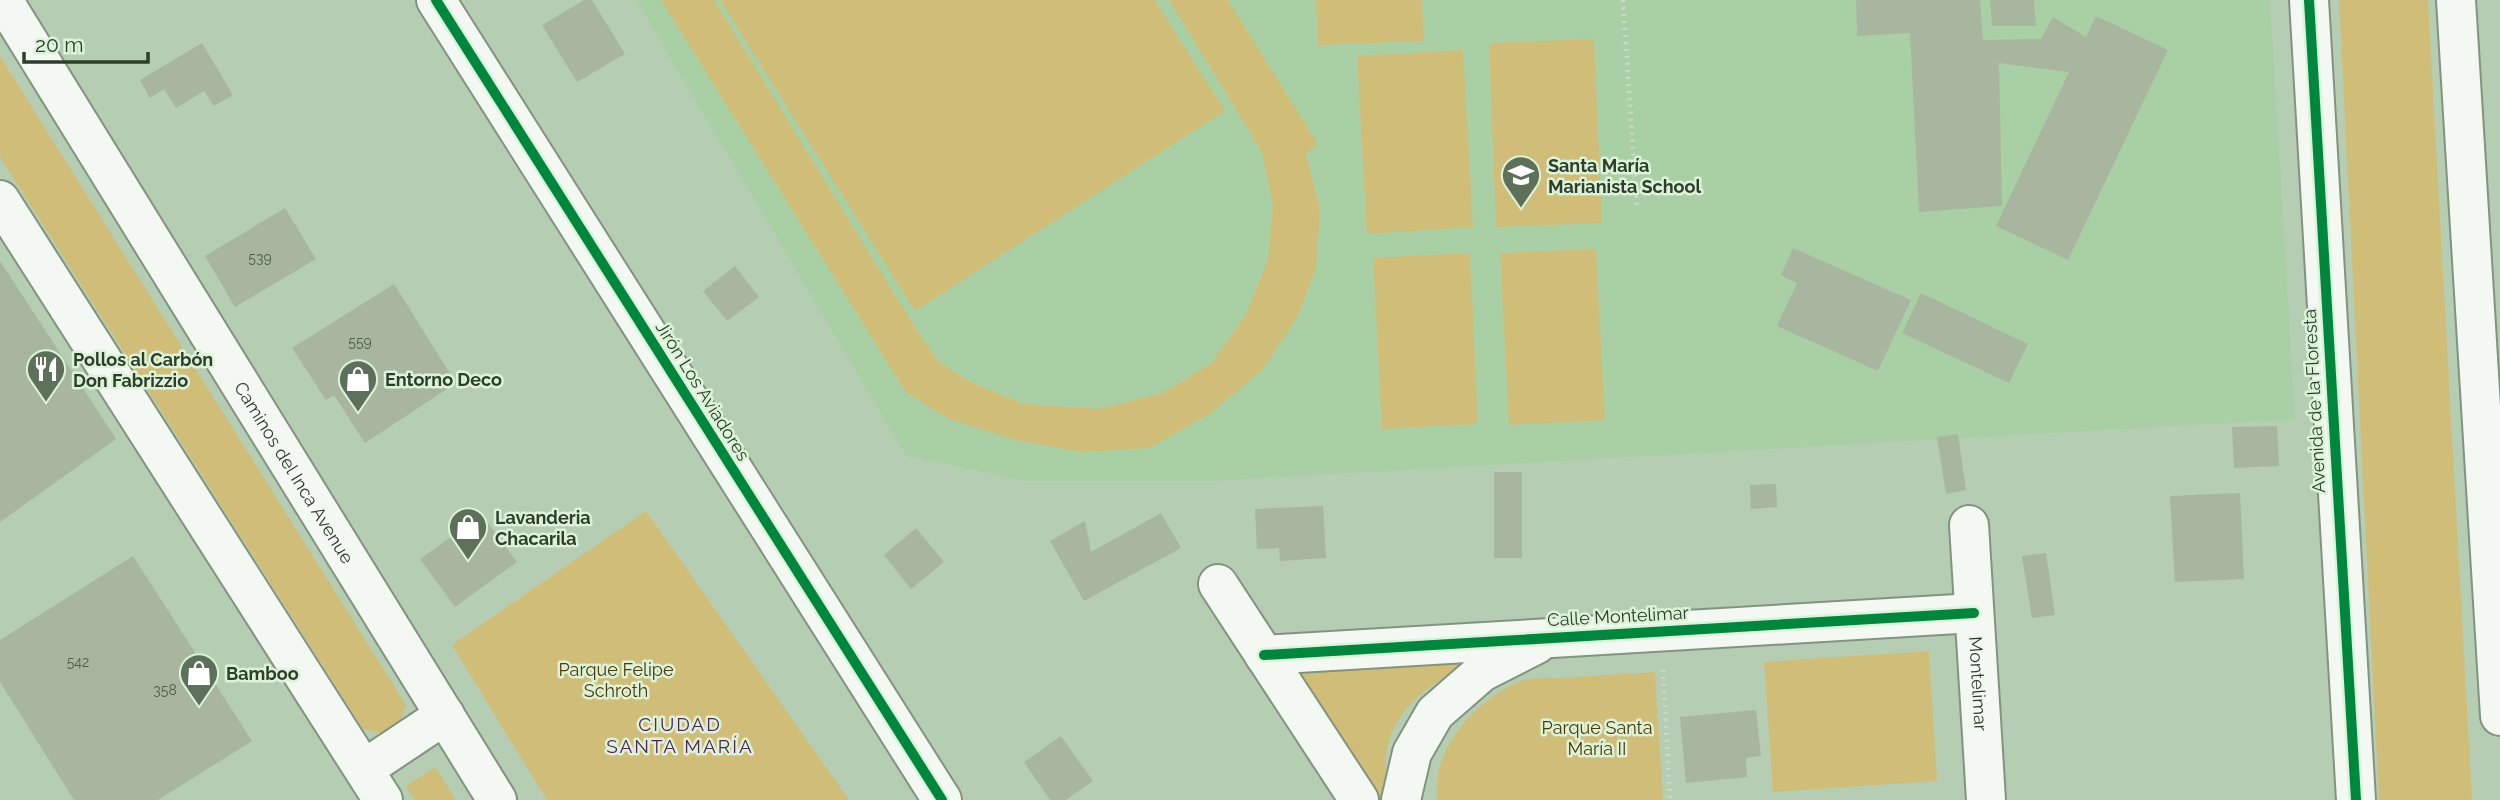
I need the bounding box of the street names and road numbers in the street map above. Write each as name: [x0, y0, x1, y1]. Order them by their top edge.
street label: Avenida de la Floresta: [2299, 308, 2329, 494]
street label: Jirón Los Aviadores: [652, 317, 755, 465]
street label: Caminos del Inca Avenue: [231, 377, 359, 567]
street label: Calle Montelimar: [1547, 602, 1690, 630]
street label: Montelimar: [1965, 636, 1992, 732]

